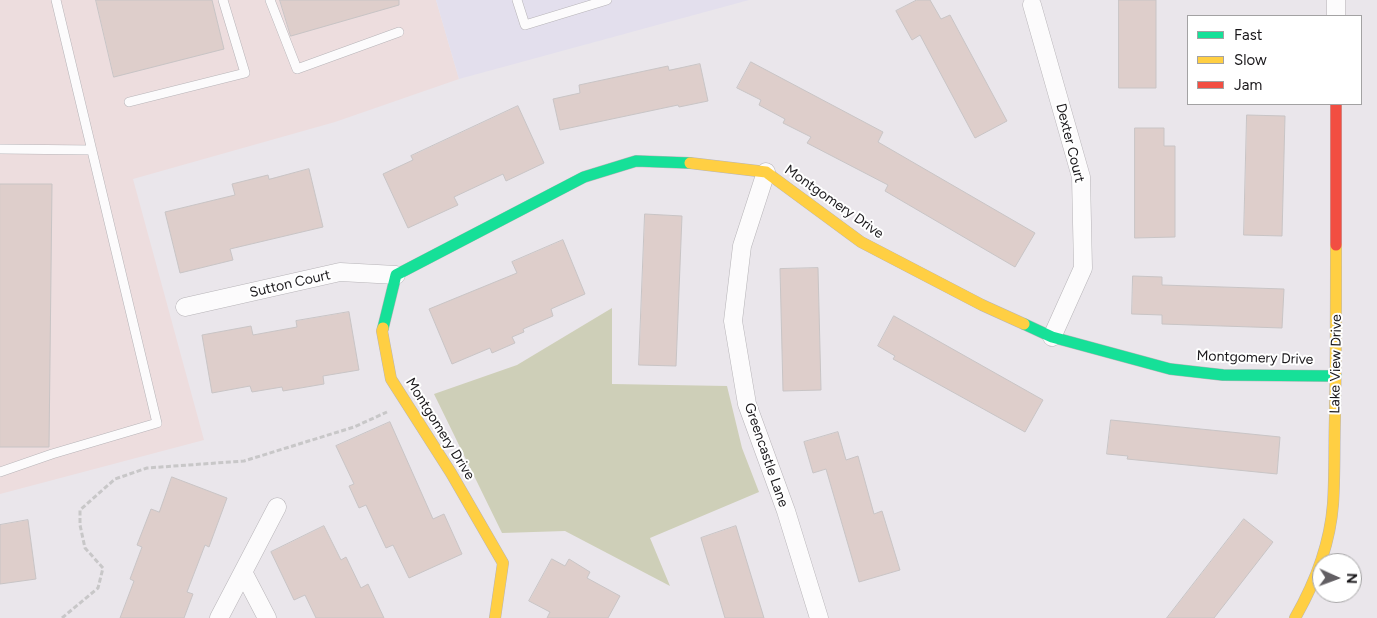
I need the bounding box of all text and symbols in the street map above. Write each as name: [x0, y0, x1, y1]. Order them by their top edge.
legend: [1187, 15, 1362, 105]
text: Fast: [1234, 26, 1262, 44]
text: Slow: [1234, 51, 1267, 69]
text: Jam: [1234, 76, 1262, 94]
street label: Dexter Court: [1052, 102, 1088, 184]
street label: Montgomery Drive: [781, 162, 887, 242]
street label: Sutton Court: [248, 267, 332, 301]
street label: Lake View Drive: [1327, 314, 1345, 414]
street label: Montgomery Drive: [1196, 348, 1314, 368]
street label: Montgomery Drive: [402, 375, 478, 483]
street label: Greencastle Lane: [740, 401, 792, 509]
north arrow: [1312, 553, 1362, 603]
text: N: [1343, 573, 1360, 584]

